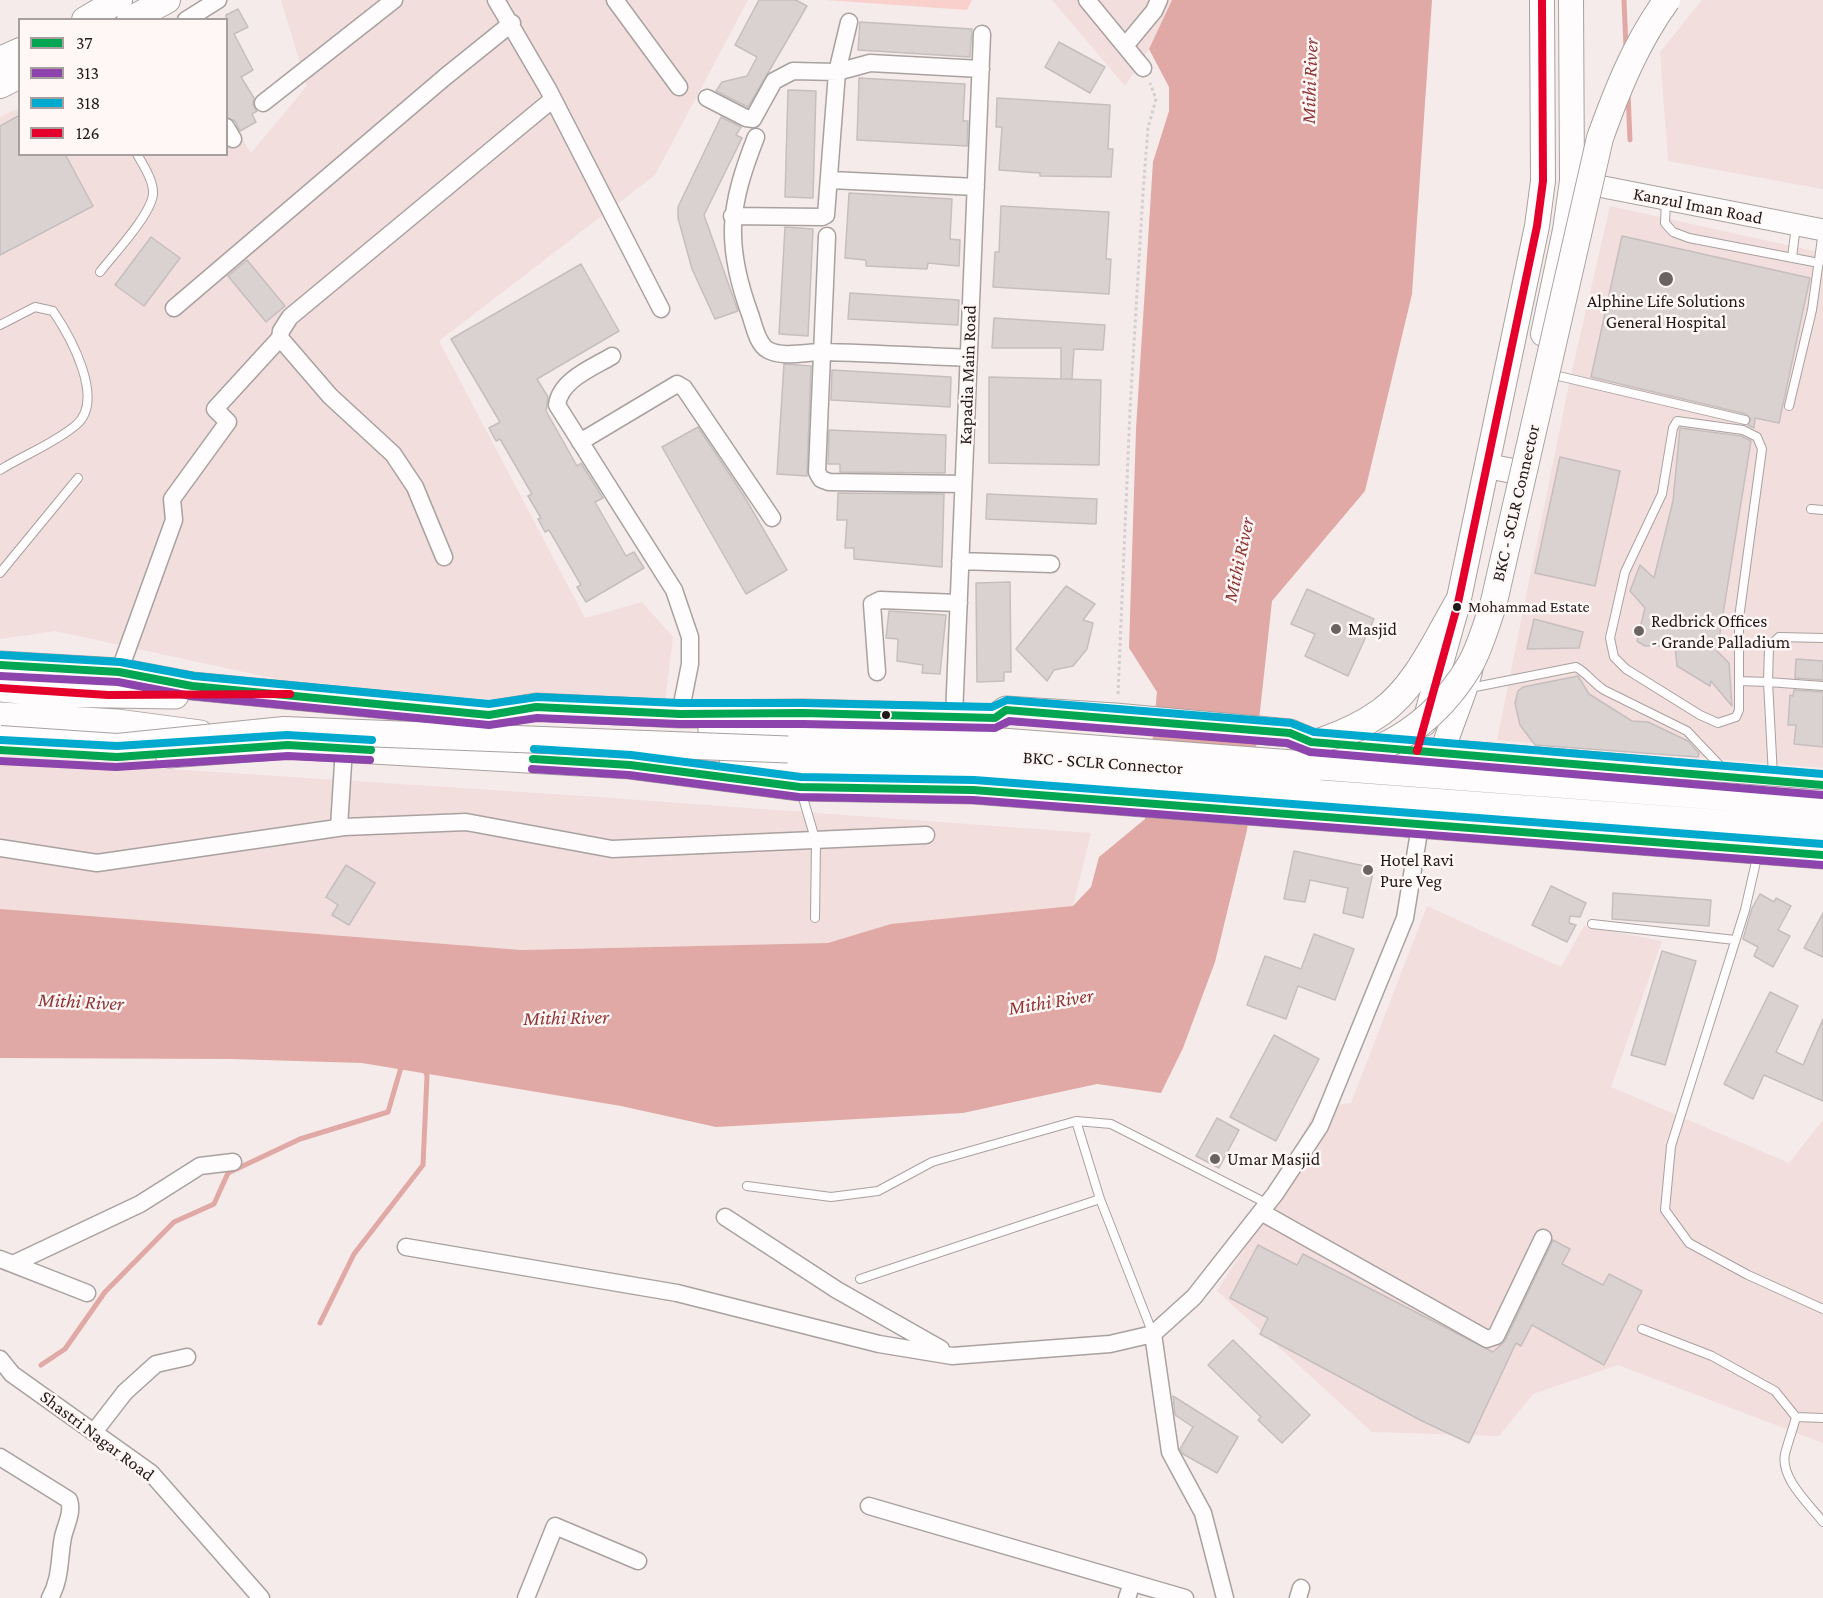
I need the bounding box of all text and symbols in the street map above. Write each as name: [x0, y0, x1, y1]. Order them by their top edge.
legend: [18, 18, 228, 156]
text: 37: [76, 33, 93, 53]
water label: Mithi River: [1297, 38, 1323, 124]
text: 313: [76, 63, 99, 83]
text: 318: [76, 93, 100, 113]
text: 126: [76, 123, 100, 143]
street label: Kanzul Iman Road: [1632, 183, 1764, 229]
marker: Alphine Life Solutions General Hospital: [1657, 270, 1675, 288]
place label: Alphine Life Solutions General Hospital: [1587, 290, 1745, 332]
street label: Kapadia Main Road: [955, 305, 981, 445]
street label: BKC - SCLR Connector: [1487, 422, 1545, 584]
water label: Mithi River: [1218, 516, 1260, 604]
place label: Mohammad Estate: [1468, 597, 1590, 617]
marker: Mohammad Estate: [1451, 601, 1463, 613]
place label: Redbrick Offices - Grande Palladium: [1651, 610, 1790, 652]
place label: Masjid: [1348, 618, 1397, 640]
marker: Masjid: [1329, 622, 1343, 636]
marker: Redbrick Offices - Grande Palladium: [1632, 624, 1646, 638]
unlabelled marker: [880, 709, 892, 721]
street label: BKC - SCLR Connector: [1022, 747, 1184, 779]
place label: Hotel Ravi Pure Veg: [1380, 849, 1454, 892]
marker: Hotel Ravi Pure Veg: [1361, 863, 1375, 877]
water label: Mithi River: [1007, 983, 1095, 1021]
water label: Mithi River: [37, 988, 125, 1016]
water label: Mithi River: [523, 1005, 609, 1031]
place label: Umar Masjid: [1227, 1148, 1320, 1170]
marker: Umar Masjid: [1208, 1152, 1222, 1166]
street label: Shastri Nagar Road: [36, 1386, 158, 1486]

